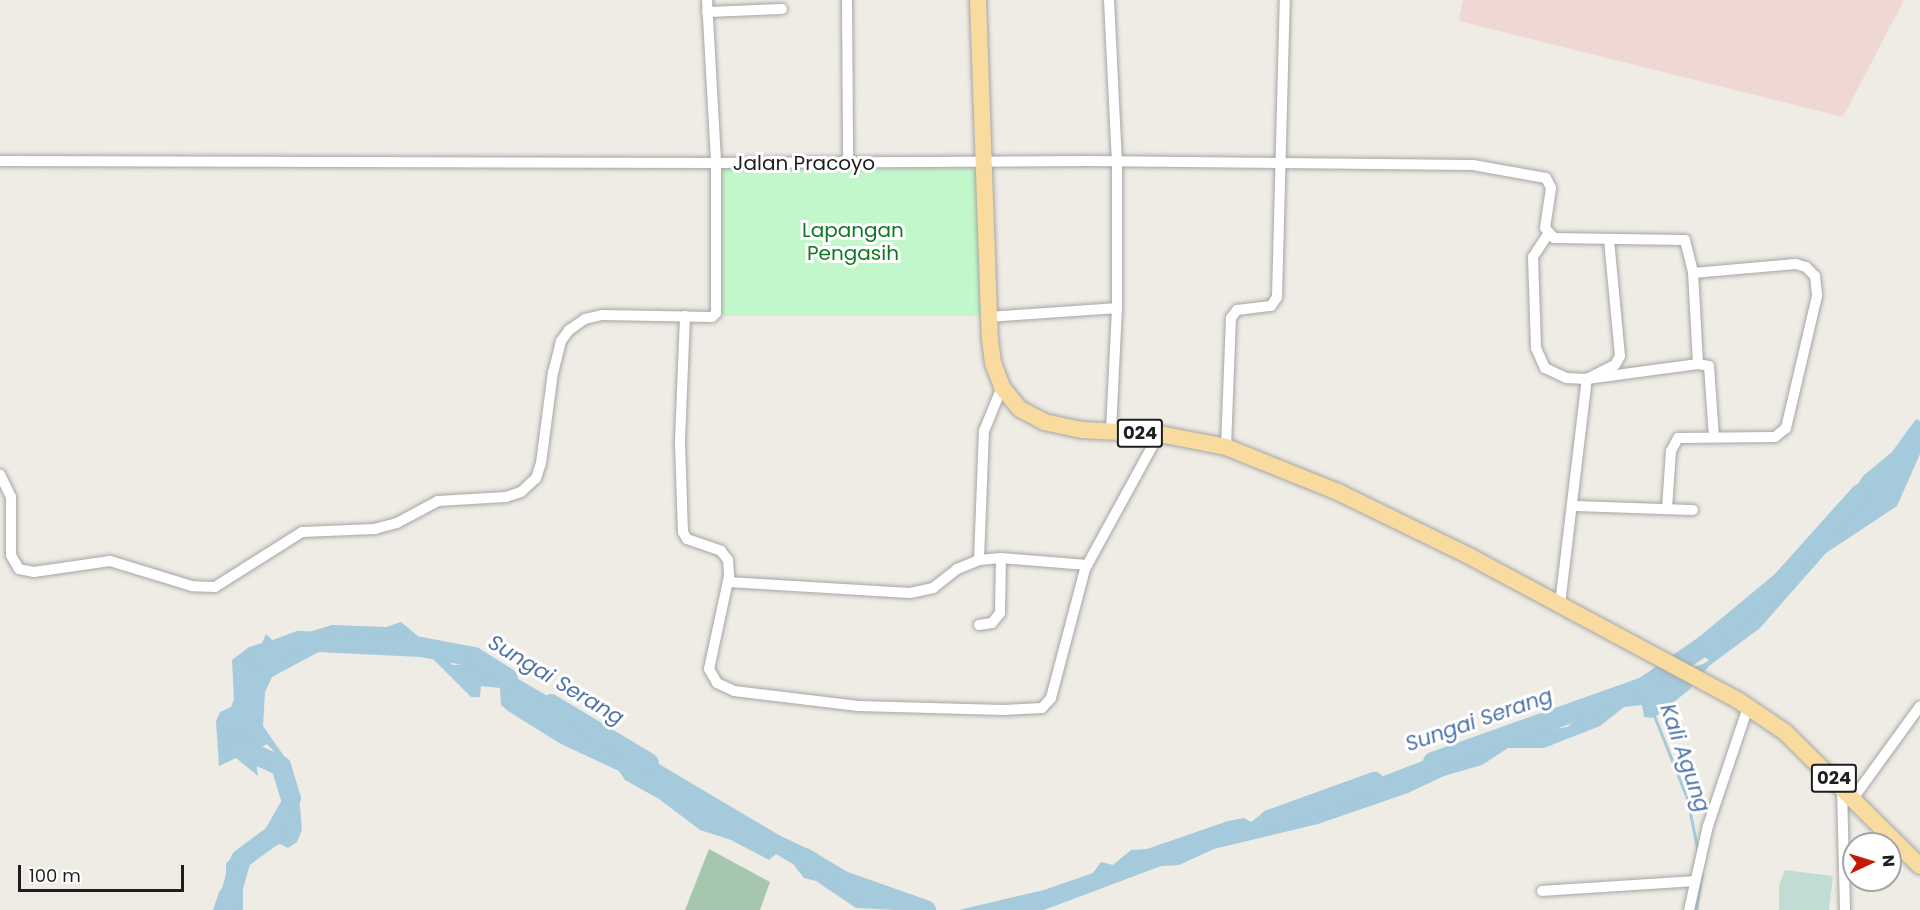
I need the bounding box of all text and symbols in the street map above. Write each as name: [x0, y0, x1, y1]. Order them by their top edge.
street label: Jalan Pracoyo: [733, 151, 875, 175]
park label: Lapangan Pengasih: [802, 218, 904, 265]
road number: 024: [1116, 418, 1164, 448]
water label: Sungai Serang: [484, 630, 628, 730]
water label: Sungai Serang: [1402, 683, 1556, 757]
water label: Kali Agung: [1655, 701, 1715, 815]
road number: 024: [1810, 763, 1858, 793]
north arrow: [1842, 832, 1902, 892]
scale bar: [21, 853, 188, 891]
text: N: [1877, 854, 1900, 868]
text: 100 m: [29, 863, 81, 888]

